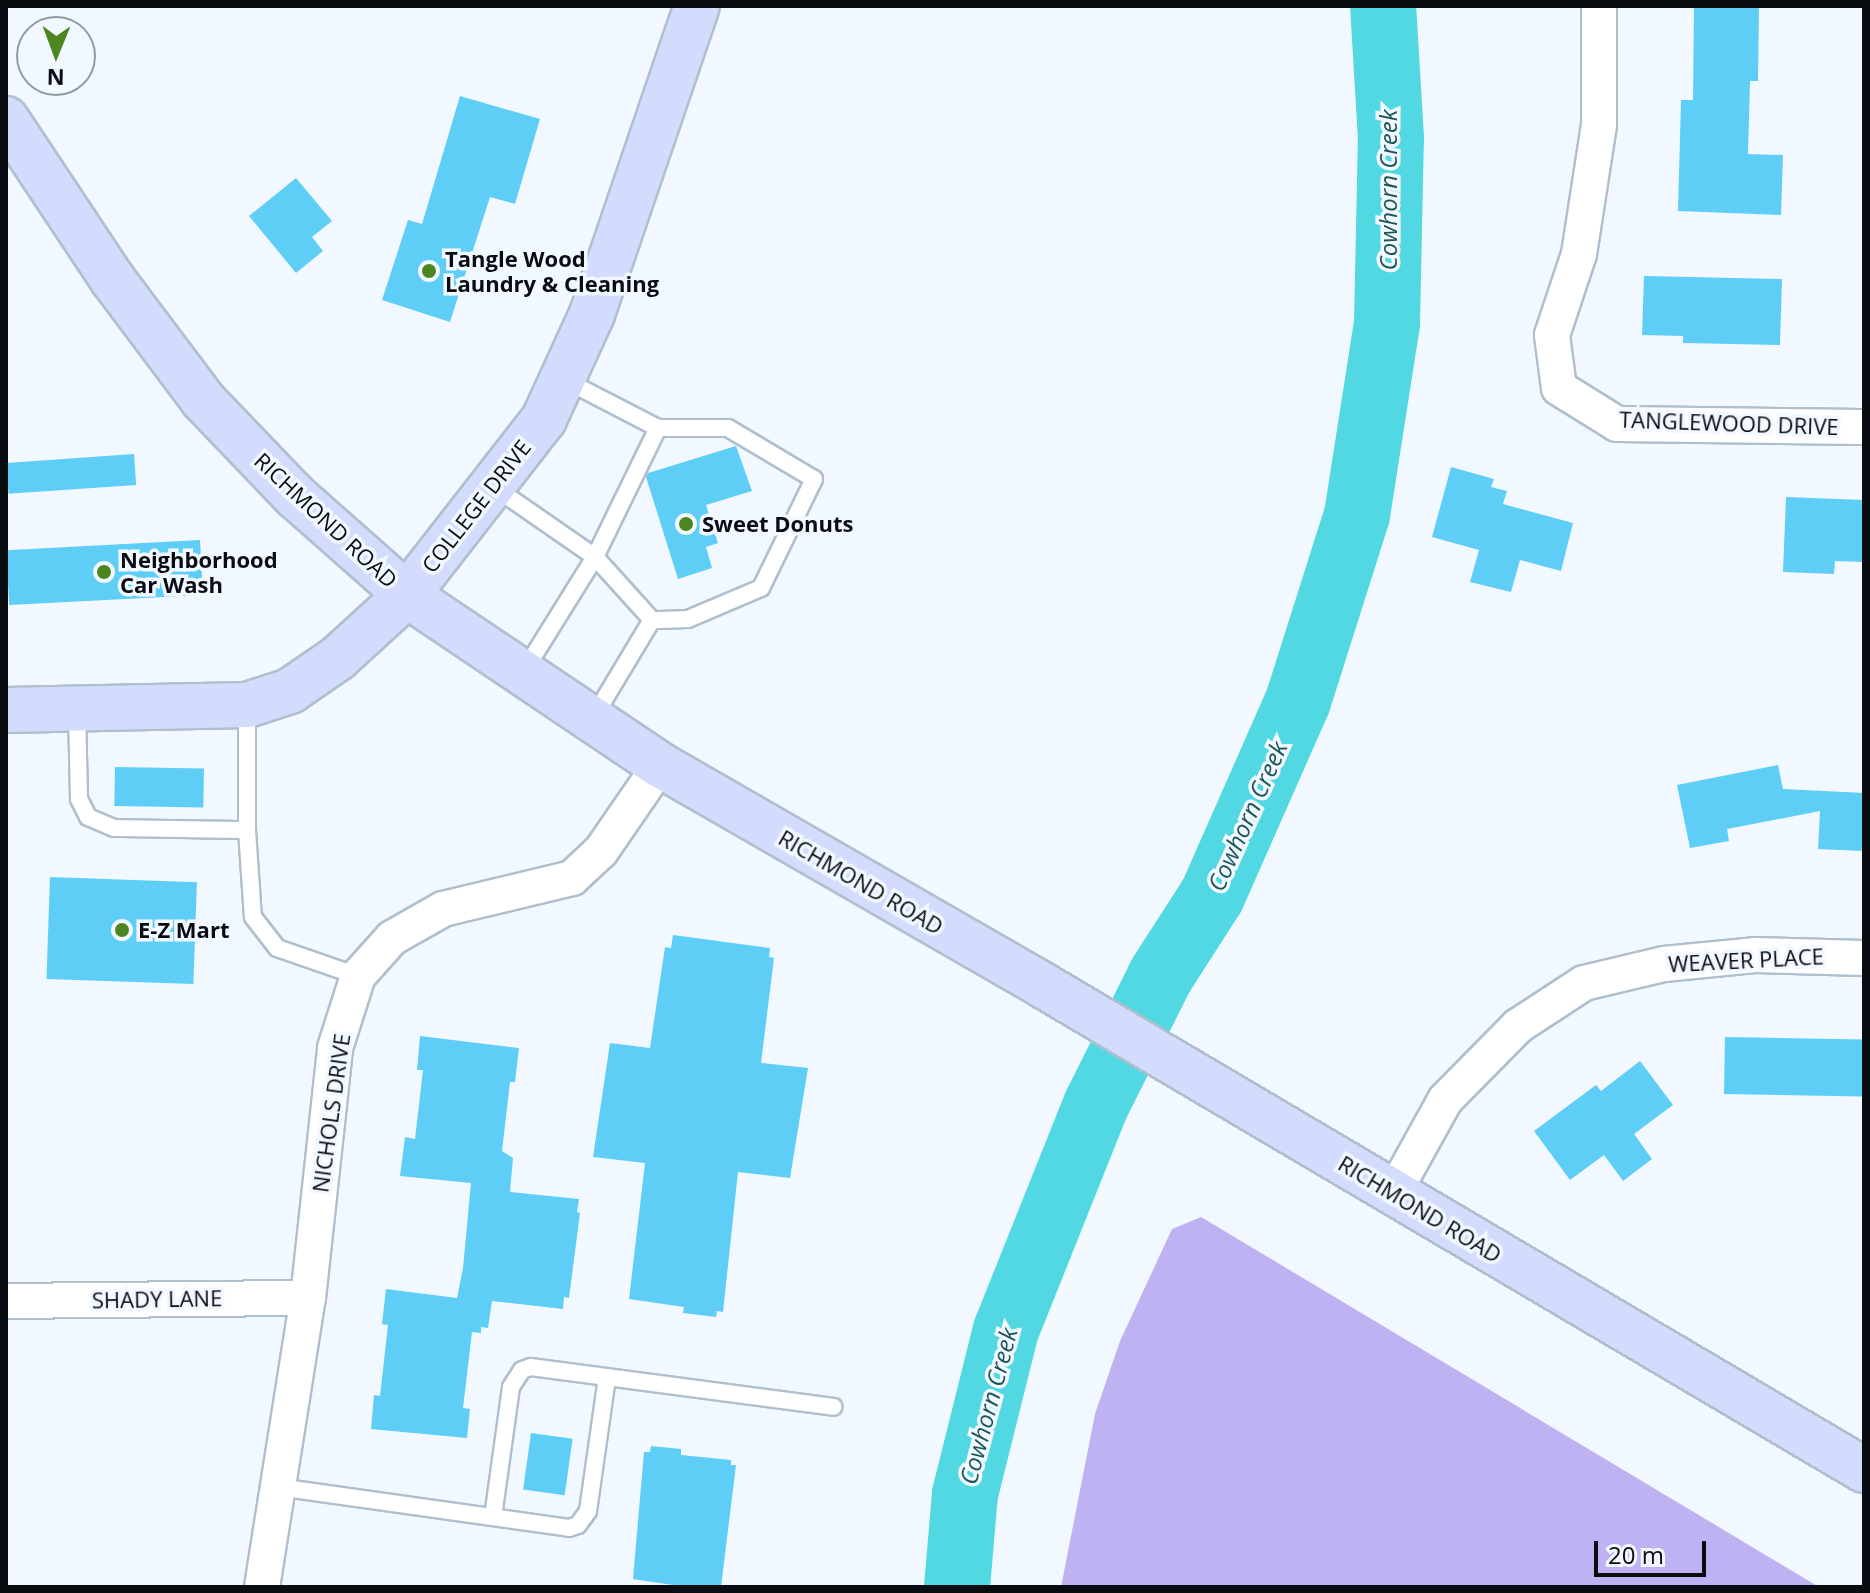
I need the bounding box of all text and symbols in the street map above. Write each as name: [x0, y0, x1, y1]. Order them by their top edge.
north arrow: [16, 16, 96, 96]
text: N: [46, 63, 65, 93]
water label: Cowhorn Creek: [1374, 110, 1402, 270]
place label: Tangle Wood Laundry & Cleaning: [445, 245, 659, 296]
marker: Tangle Wood Laundry & Cleaning: [420, 262, 438, 280]
street label: TANGLEWOOD DRIVE: [1619, 406, 1839, 440]
street label: COLLEGE DRIVE: [416, 434, 536, 578]
street label: RICHMOND ROAD: [249, 447, 403, 593]
place label: Sweet Donuts: [702, 511, 854, 537]
marker: Sweet Donuts: [677, 515, 695, 533]
place label: Neighborhood Car Wash: [120, 546, 278, 598]
marker: Neighborhood Car Wash: [95, 563, 113, 581]
water label: Cowhorn Creek: [1201, 737, 1293, 895]
street label: RICHMOND ROAD: [774, 824, 948, 940]
place label: E-Z Mart: [138, 917, 229, 943]
marker: E-Z Mart: [113, 921, 131, 939]
street label: WEAVER PLACE: [1668, 943, 1824, 977]
street label: NICHOLS DRIVE: [307, 1032, 355, 1194]
street label: RICHMOND ROAD: [1334, 1150, 1506, 1268]
street label: SHADY LANE: [92, 1285, 222, 1313]
water label: Cowhorn Creek: [953, 1325, 1023, 1487]
scale bar: [1598, 1525, 1710, 1575]
text: 20 m: [1608, 1538, 1664, 1571]

